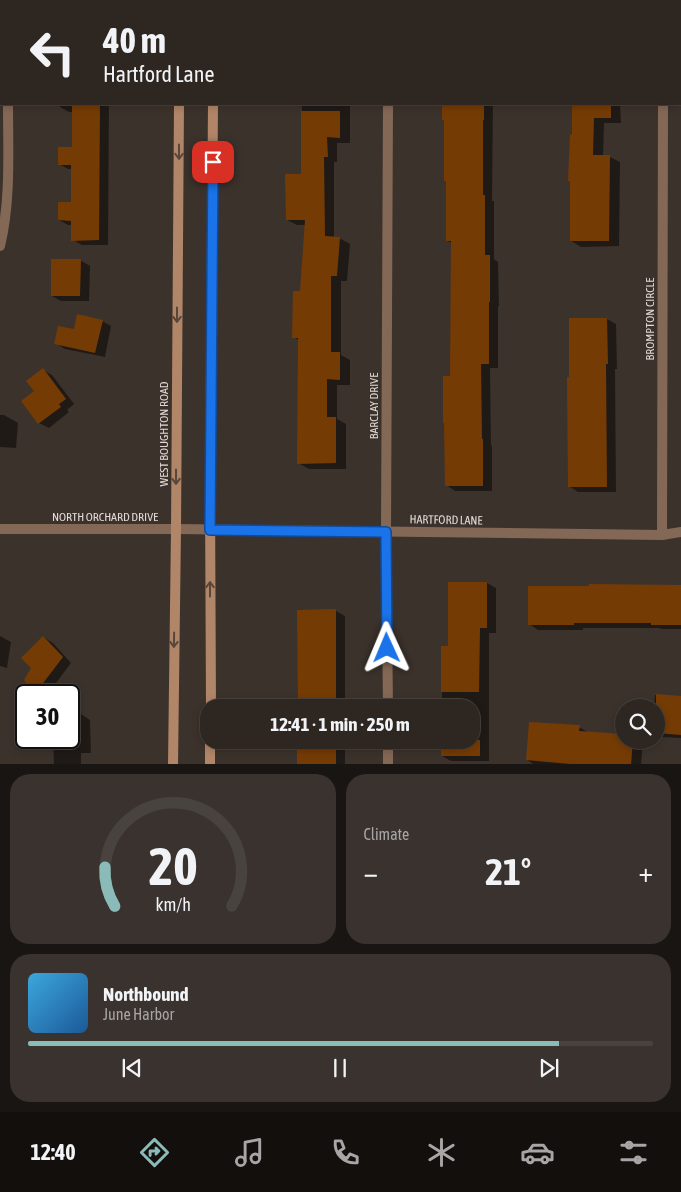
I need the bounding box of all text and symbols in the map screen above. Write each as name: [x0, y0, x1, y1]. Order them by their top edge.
icon: left: [20, 20, 85, 85]
text: 40 m: [103, 20, 166, 60]
text: Hartford Lane: [103, 61, 214, 87]
pin: [192, 141, 234, 183]
one-way arrow: [174, 144, 184, 160]
icon: arrive: [199, 148, 227, 176]
street label: BROMPTON CIRCLE: [643, 278, 657, 360]
one-way arrow: [172, 306, 182, 323]
street label: BARCLAY DRIVE: [367, 373, 381, 439]
street label: WEST BOUGHTON ROAD: [157, 381, 171, 487]
one-way arrow: [171, 469, 181, 485]
street label: NORTH ORCHARD DRIVE: [52, 510, 158, 524]
street label: HARTFORD LANE: [409, 512, 483, 528]
one-way arrow: [205, 581, 215, 598]
position arrow: [360, 621, 412, 673]
one-way arrow: [169, 632, 179, 648]
speed limit sign: 30: [15, 684, 80, 749]
map controls: [615, 699, 665, 749]
button: search: [615, 699, 665, 749]
text: 12:41 · 1 min · 250 m: [270, 713, 410, 735]
text: Climate: [364, 825, 409, 843]
text: 20: [148, 836, 197, 896]
text: 21°: [485, 850, 531, 893]
text: −: [364, 856, 378, 888]
text: +: [638, 856, 653, 888]
text: km/h: [155, 894, 190, 915]
text: Northbound: [103, 983, 189, 1005]
text: June Harbor: [103, 1005, 174, 1023]
icon: previous: [118, 1054, 146, 1082]
icon: pause: [326, 1054, 354, 1082]
icon: next: [535, 1054, 563, 1082]
icon: directions: [137, 1135, 172, 1170]
icon: music: [232, 1135, 267, 1170]
icon: phone: [328, 1135, 363, 1170]
icon: climate: [424, 1135, 459, 1170]
icon: car: [520, 1135, 555, 1170]
icon: filters: [616, 1135, 651, 1170]
text: 12:40: [30, 1139, 76, 1165]

